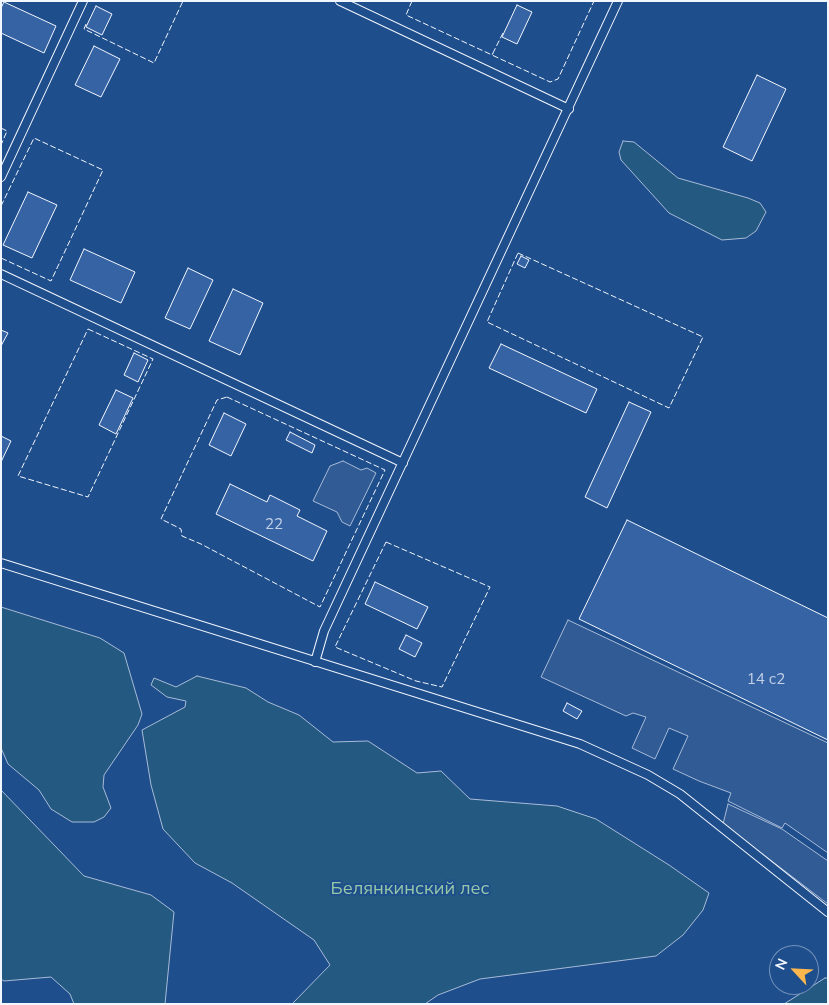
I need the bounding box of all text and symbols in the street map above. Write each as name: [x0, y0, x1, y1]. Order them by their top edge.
house number: 22: [265, 515, 283, 533]
house number: 14 с2: [747, 670, 785, 688]
park label: Белянкинский лес: [330, 878, 490, 900]
north arrow: [769, 945, 819, 995]
text: N: [771, 955, 792, 973]

